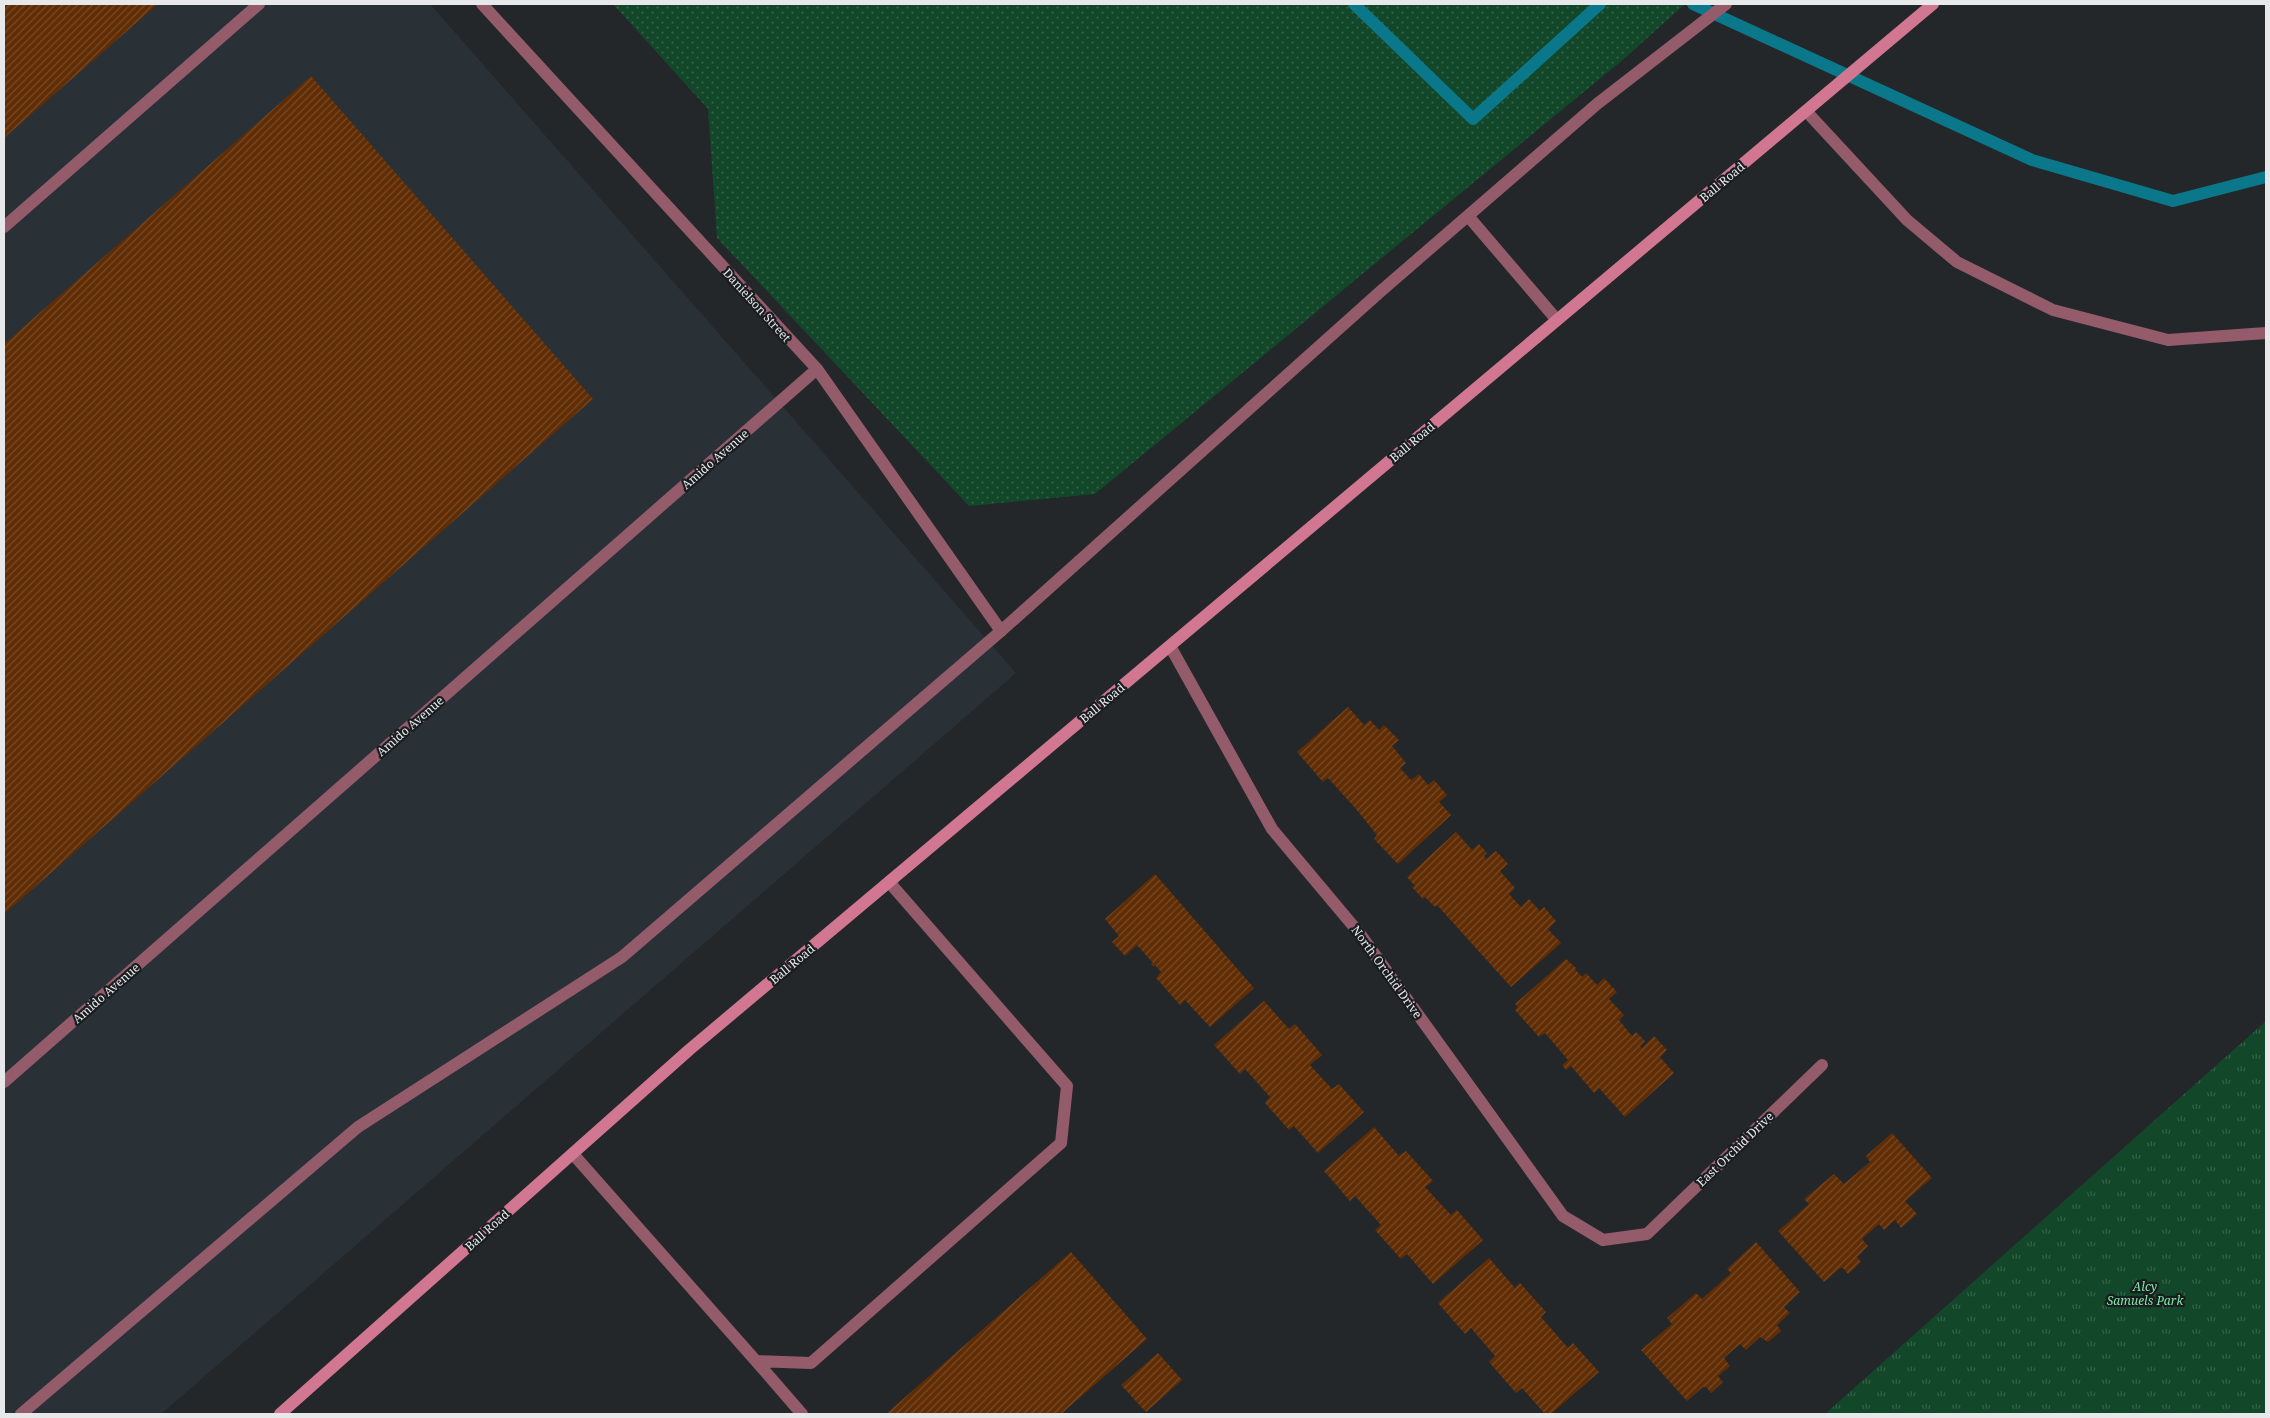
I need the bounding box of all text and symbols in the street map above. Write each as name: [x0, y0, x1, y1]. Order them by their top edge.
street label: Ball Road: [1696, 158, 1749, 206]
street label: Danielson Street: [719, 264, 795, 346]
street label: Ball Road: [1386, 418, 1439, 466]
street label: Amido Avenue: [678, 425, 752, 493]
street label: Ball Road: [1076, 679, 1129, 727]
street label: Amido Avenue: [373, 692, 447, 760]
street label: North Orchid Drive: [1348, 922, 1426, 1022]
street label: Ball Road: [766, 940, 819, 988]
street label: Amido Avenue: [69, 959, 143, 1027]
street label: East Orchid Drive: [1693, 1108, 1777, 1190]
street label: Ball Road: [461, 1205, 513, 1254]
park label: Alcy Samuels Park: [2107, 1278, 2184, 1309]

